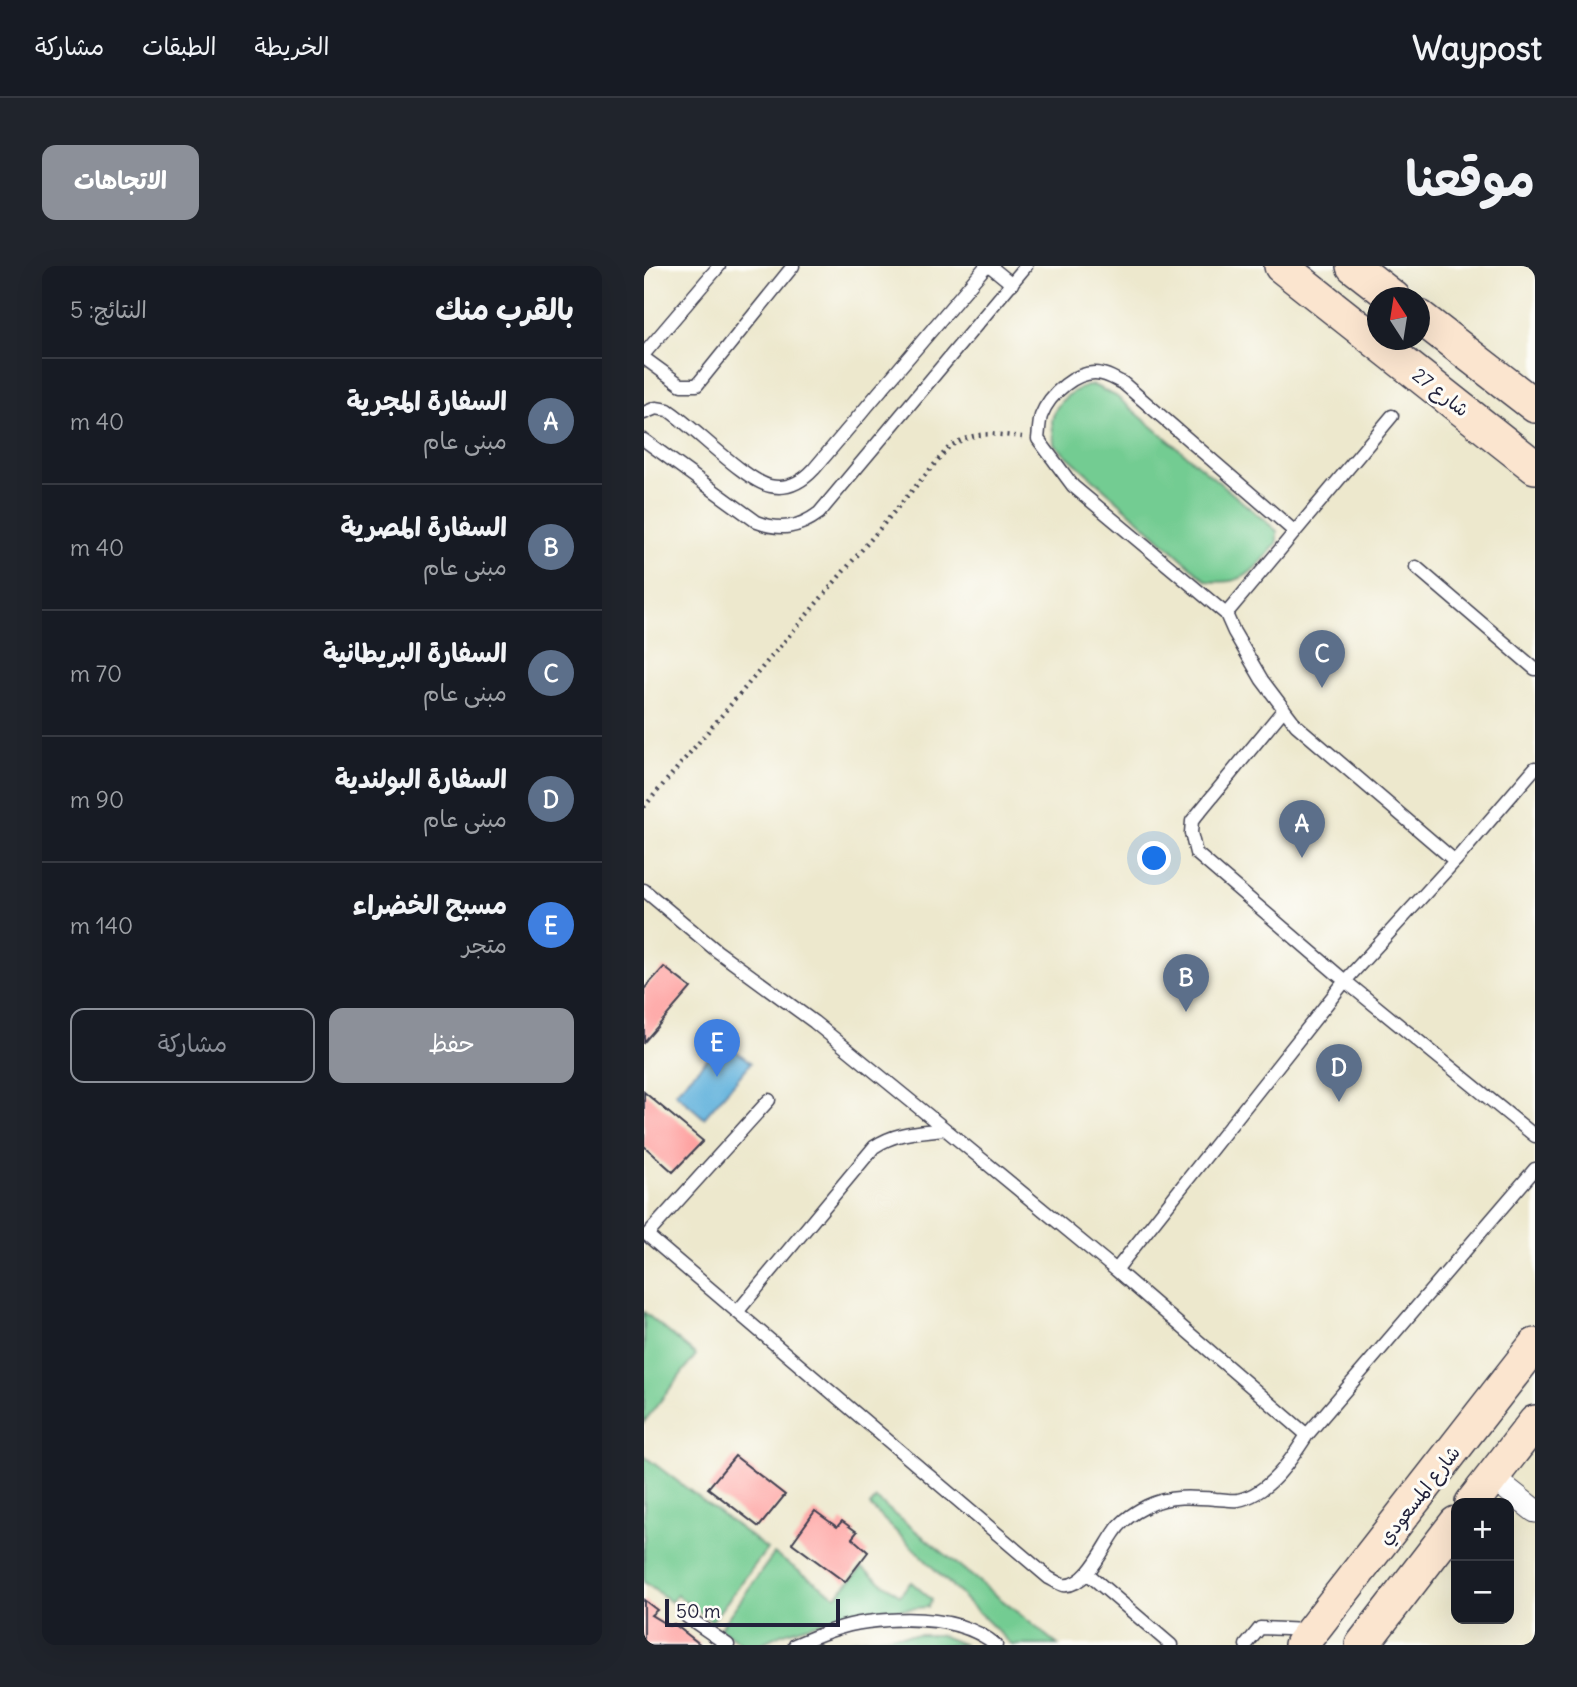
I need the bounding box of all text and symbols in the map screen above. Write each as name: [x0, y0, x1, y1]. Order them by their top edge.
text: Waypost: [1412, 27, 1542, 69]
text: مشاركة: [35, 31, 104, 61]
text: الطبقات: [142, 31, 217, 61]
text: الخريطة: [255, 31, 329, 61]
button: الاتجاهات: [42, 145, 199, 220]
text: موقعنا: [1405, 148, 1535, 209]
north arrow: [1367, 287, 1430, 350]
text: بالقرب منك: [435, 290, 574, 328]
text: النتائج: 5: [70, 295, 147, 324]
street label: شارع 27: [1407, 362, 1474, 423]
text: السفارة المجرية: [346, 384, 507, 417]
text: 40 m: [70, 407, 124, 436]
text: A: [544, 407, 558, 436]
text: مبنى عام: [423, 426, 507, 455]
text: السفارة المصرية: [341, 510, 507, 543]
text: 40 m: [70, 533, 124, 562]
text: B: [543, 533, 559, 562]
text: مبنى عام: [423, 552, 507, 581]
pin: C: [1299, 630, 1345, 688]
text: السفارة البريطانية: [323, 636, 507, 669]
text: 70 m: [70, 659, 122, 688]
text: C: [543, 659, 559, 688]
text: مبنى عام: [423, 678, 507, 707]
text: السفارة البولندية: [335, 762, 507, 795]
text: 90 m: [70, 785, 124, 814]
text: D: [543, 785, 559, 814]
pin: A: [1279, 800, 1325, 858]
text: مبنى عام: [423, 804, 507, 833]
your location: [1137, 841, 1171, 875]
text: مسبح الخضراء: [353, 888, 507, 921]
text: 140 m: [70, 911, 133, 940]
text: E: [544, 911, 558, 940]
text: متجر: [462, 930, 507, 959]
pin: B: [1163, 954, 1209, 1012]
button: مشاركة: [70, 1008, 315, 1083]
button: حفظ: [329, 1008, 574, 1083]
pin: E: [694, 1019, 740, 1077]
pin: D: [1316, 1044, 1362, 1102]
street label: شارع المسعودي: [1373, 1441, 1467, 1551]
map controls: [1451, 1498, 1514, 1624]
button: +: [1451, 1498, 1514, 1561]
button: −: [1451, 1561, 1514, 1624]
scale bar: [665, 1596, 840, 1628]
text: 50 m: [676, 1599, 721, 1623]

